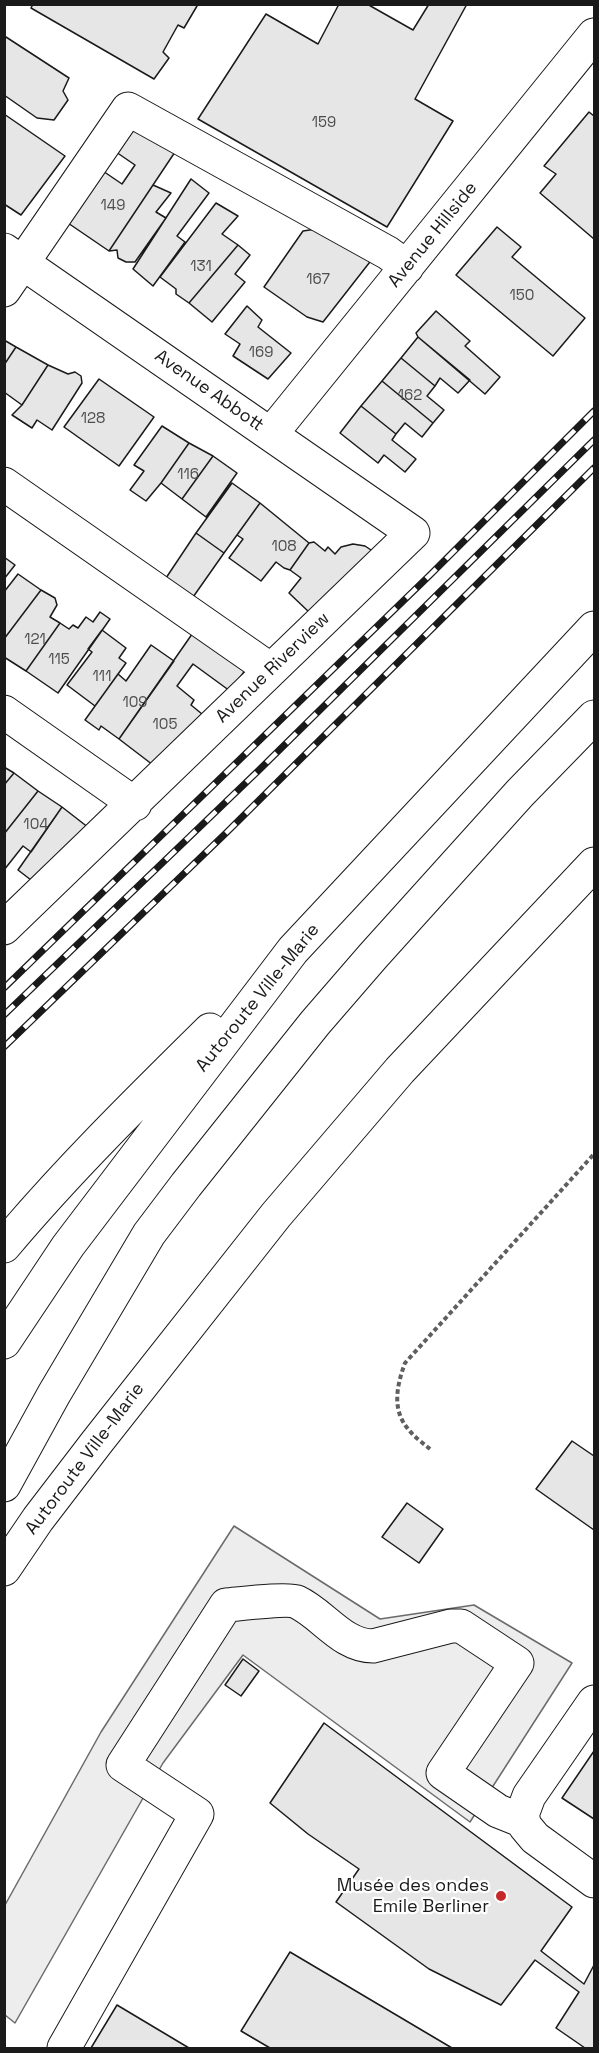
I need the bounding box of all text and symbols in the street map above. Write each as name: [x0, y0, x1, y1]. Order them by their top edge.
house number: 159: [312, 114, 336, 132]
street label: Avenue Hillside: [384, 178, 482, 292]
house number: 149: [101, 197, 125, 215]
house number: 131: [190, 258, 212, 276]
house number: 167: [306, 271, 330, 289]
house number: 150: [510, 287, 534, 305]
house number: 169: [249, 344, 273, 362]
street label: Avenue Abbott: [150, 345, 268, 437]
house number: 162: [398, 387, 422, 405]
house number: 128: [81, 410, 105, 428]
house number: 116: [177, 466, 199, 484]
house number: 108: [271, 538, 297, 556]
street label: Avenue Riverview: [212, 608, 334, 728]
house number: 121: [24, 631, 46, 649]
house number: 115: [48, 651, 70, 669]
house number: 111: [93, 668, 111, 686]
house number: 109: [122, 694, 148, 712]
house number: 105: [153, 716, 177, 734]
house number: 104: [23, 816, 49, 834]
street label: Autoroute Ville-Marie: [192, 920, 324, 1076]
street label: Autoroute Ville-Marie: [21, 1379, 149, 1539]
place label: Musée des ondes Emile Berliner: [337, 1875, 489, 1918]
marker: Musée des ondes Emile Berliner: [494, 1889, 508, 1903]

